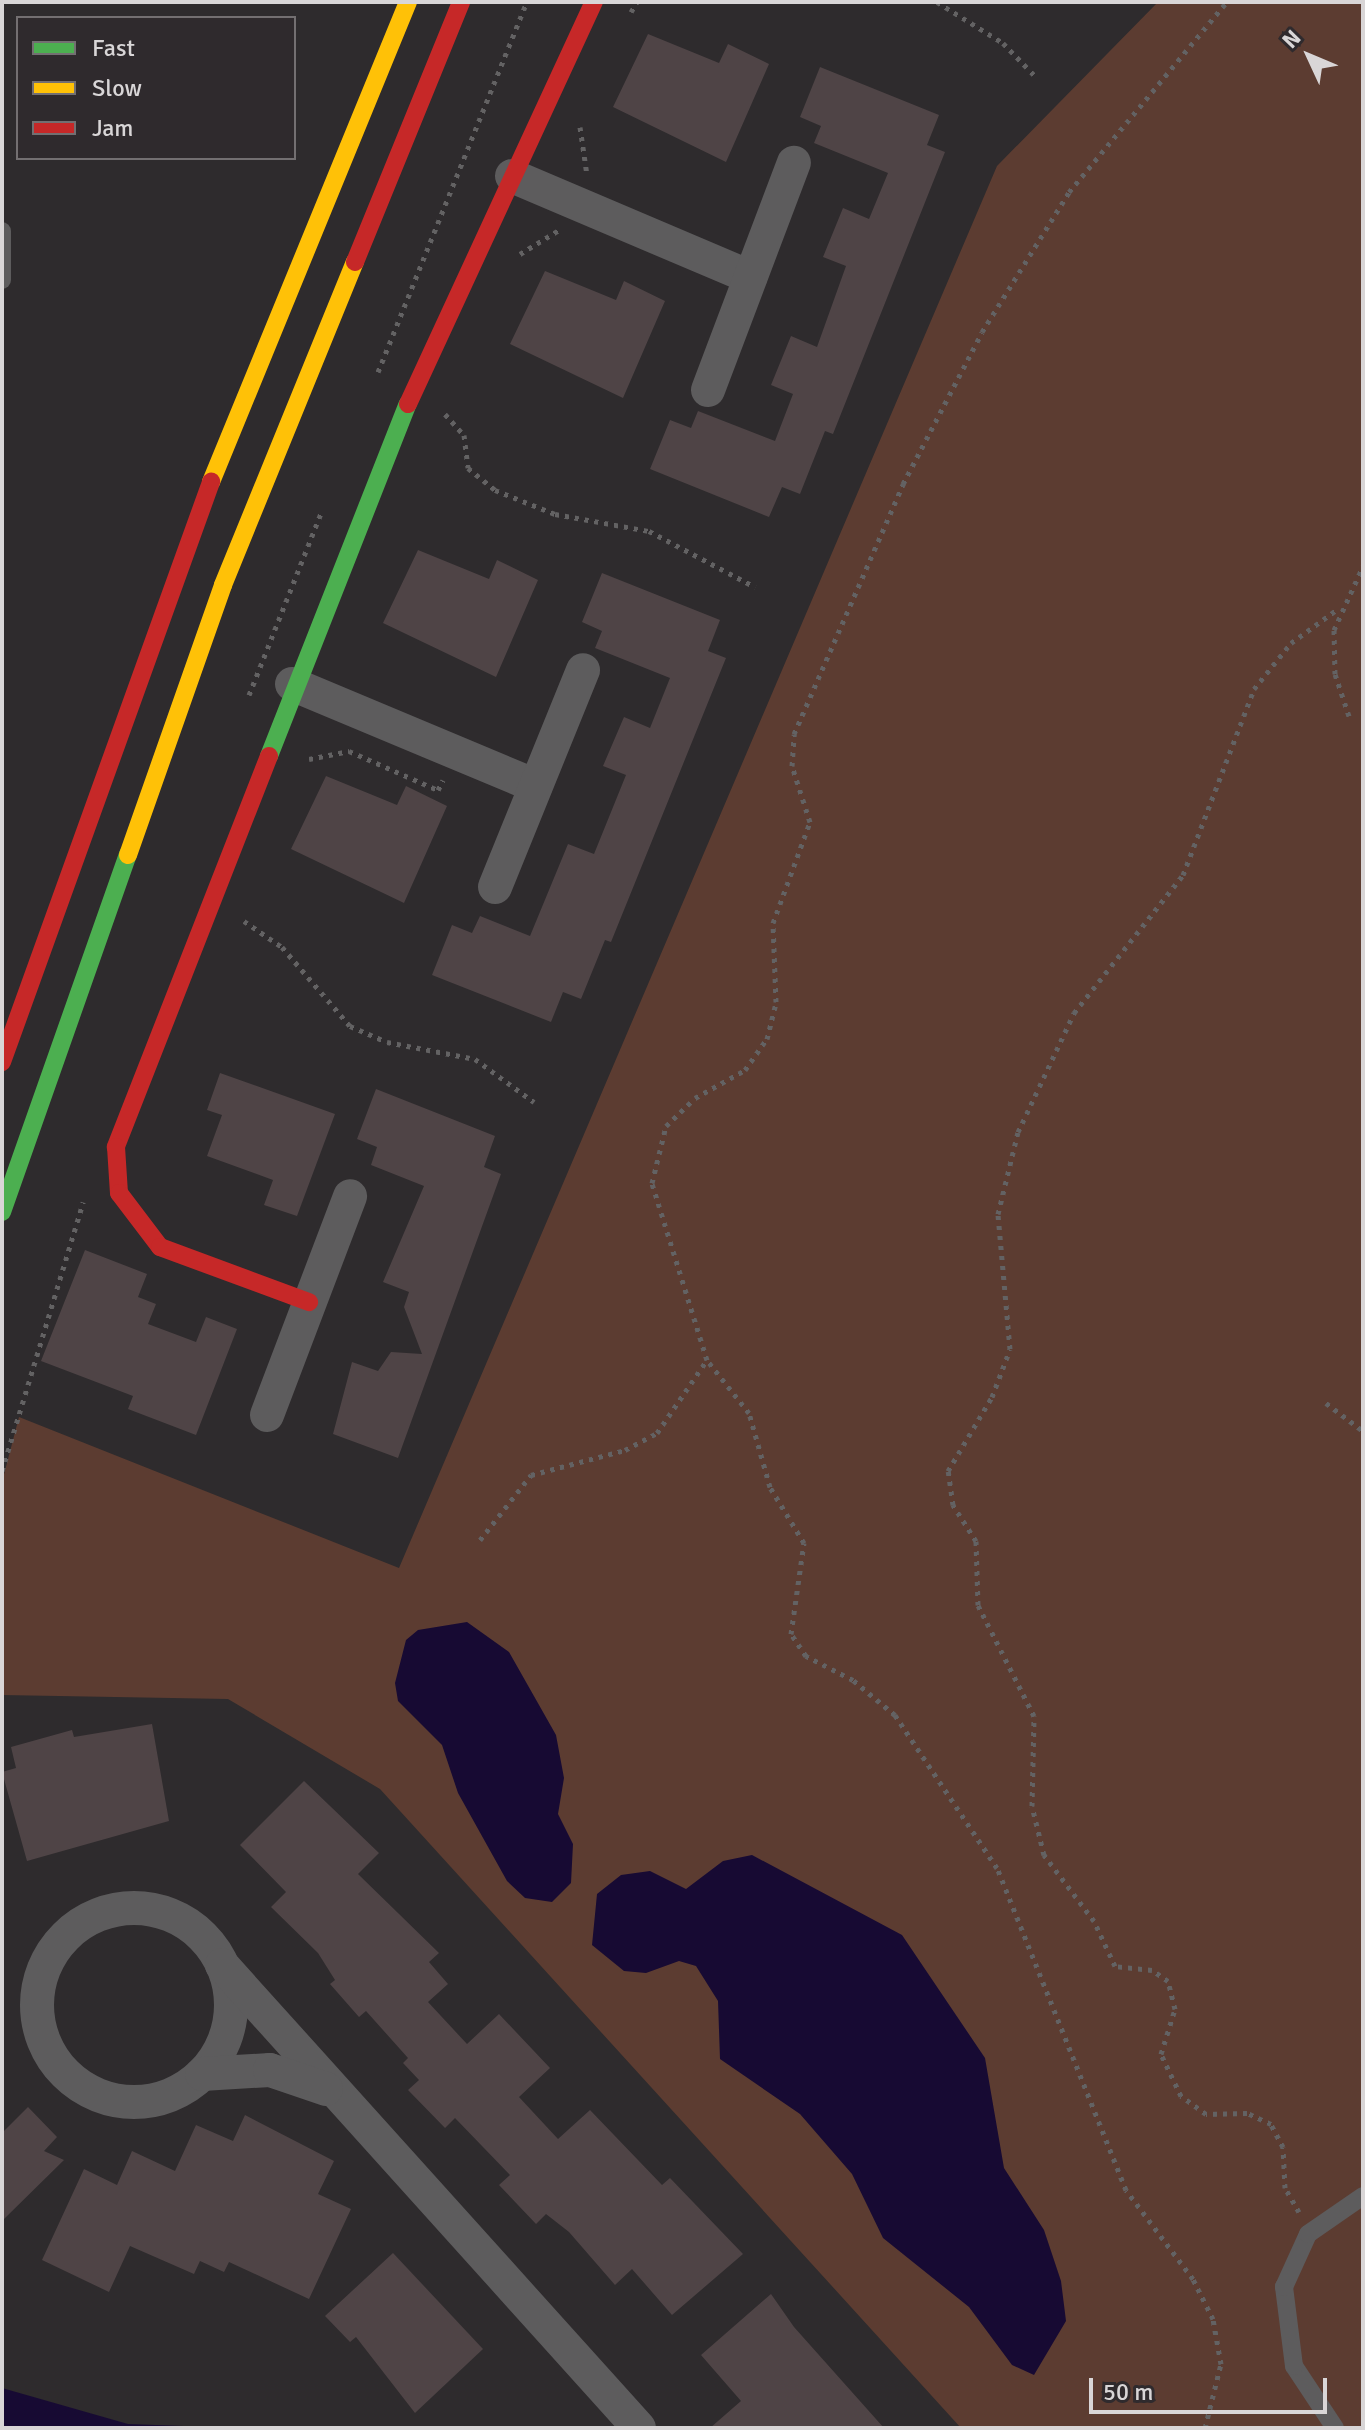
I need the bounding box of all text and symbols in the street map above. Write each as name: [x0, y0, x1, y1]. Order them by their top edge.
legend: [16, 16, 296, 160]
north arrow: [1269, 16, 1349, 96]
text: N: [1276, 24, 1306, 54]
text: Fast: [92, 33, 135, 63]
text: Slow: [92, 73, 142, 103]
text: Jam: [92, 113, 133, 143]
scale bar: [1093, 2362, 1331, 2412]
text: 50 m: [1103, 2377, 1153, 2407]

